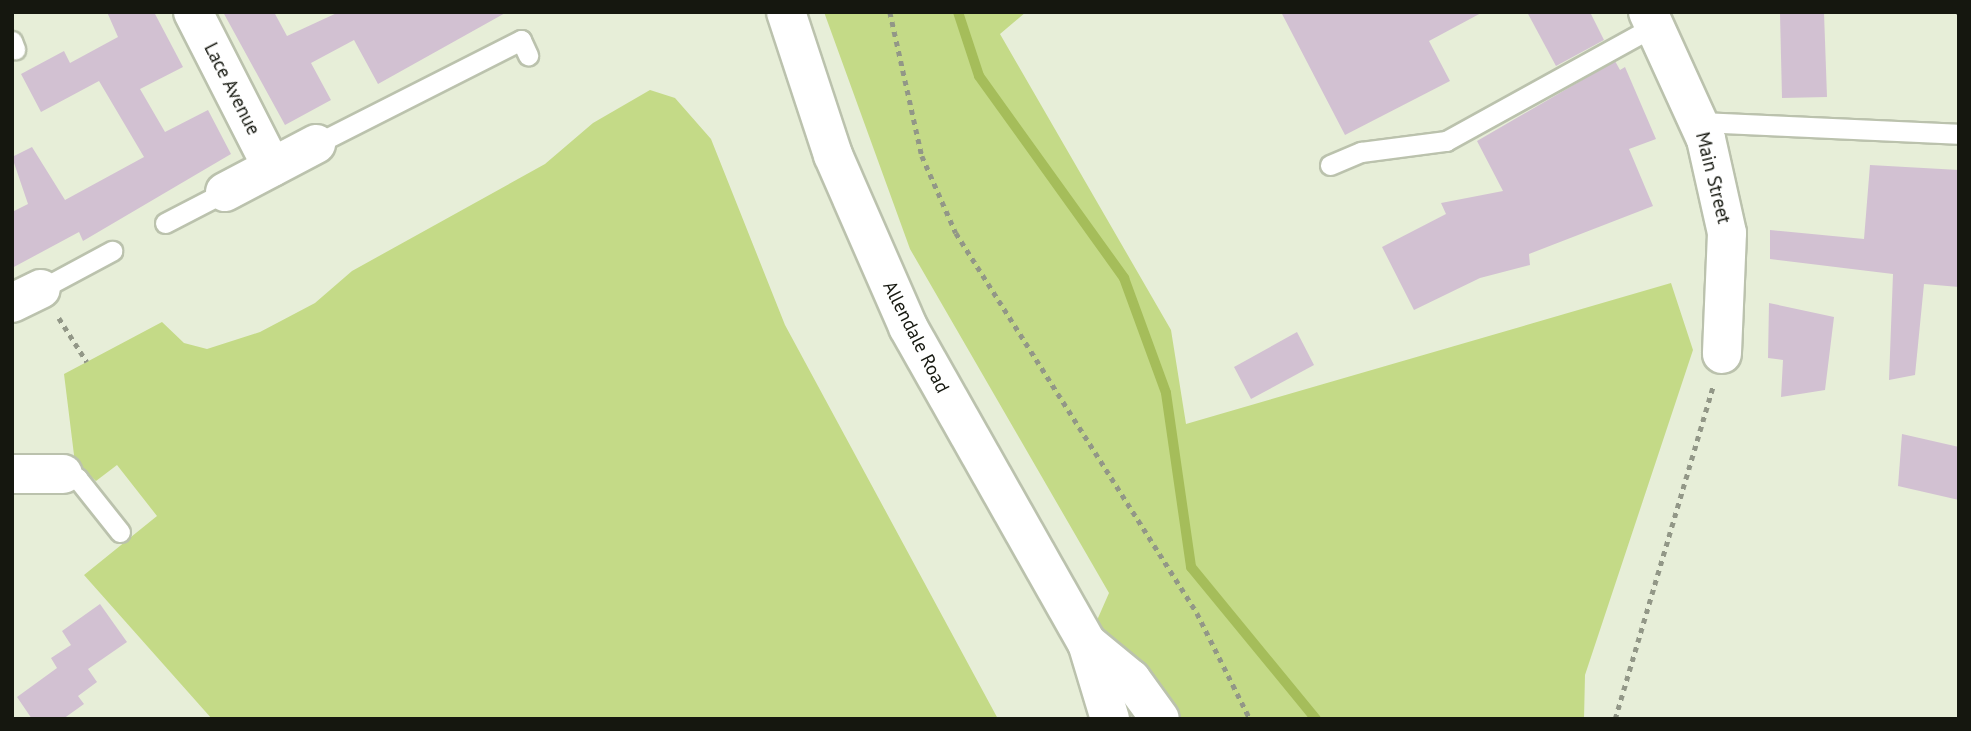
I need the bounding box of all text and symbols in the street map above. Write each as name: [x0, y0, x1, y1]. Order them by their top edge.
street label: Lace Avenue: [199, 39, 265, 139]
street label: Main Street: [1691, 130, 1735, 226]
street label: Allendale Road: [878, 277, 954, 397]

